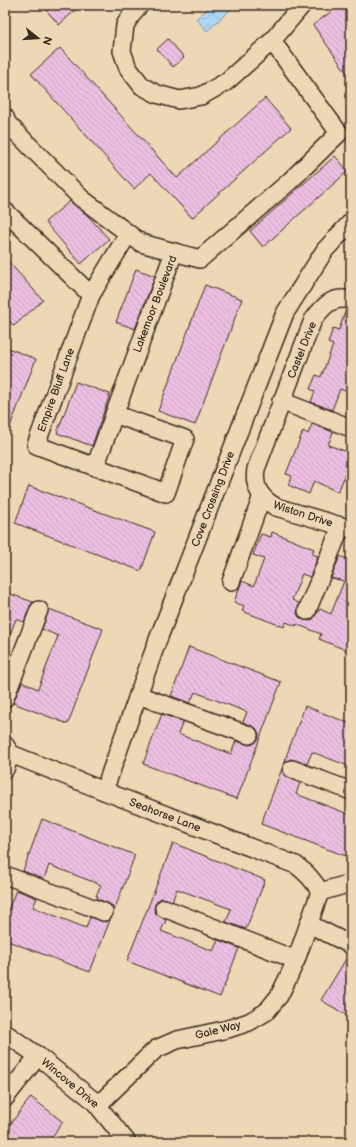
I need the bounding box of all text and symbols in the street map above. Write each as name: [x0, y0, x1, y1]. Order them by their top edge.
north arrow: [18, 18, 58, 58]
text: N: [40, 35, 55, 47]
street label: Lakemoor Boulevard: [131, 254, 179, 354]
street label: Castel Drive: [285, 319, 320, 380]
street label: Empire Bluff Lane: [35, 346, 77, 434]
street label: Cove Crossing Drive: [189, 449, 237, 549]
street label: Wiston Drive: [272, 498, 335, 530]
street label: Seahorse Lane: [127, 795, 203, 835]
street label: Gale Way: [194, 1018, 242, 1042]
street label: Wincove Drive: [39, 1055, 102, 1111]

